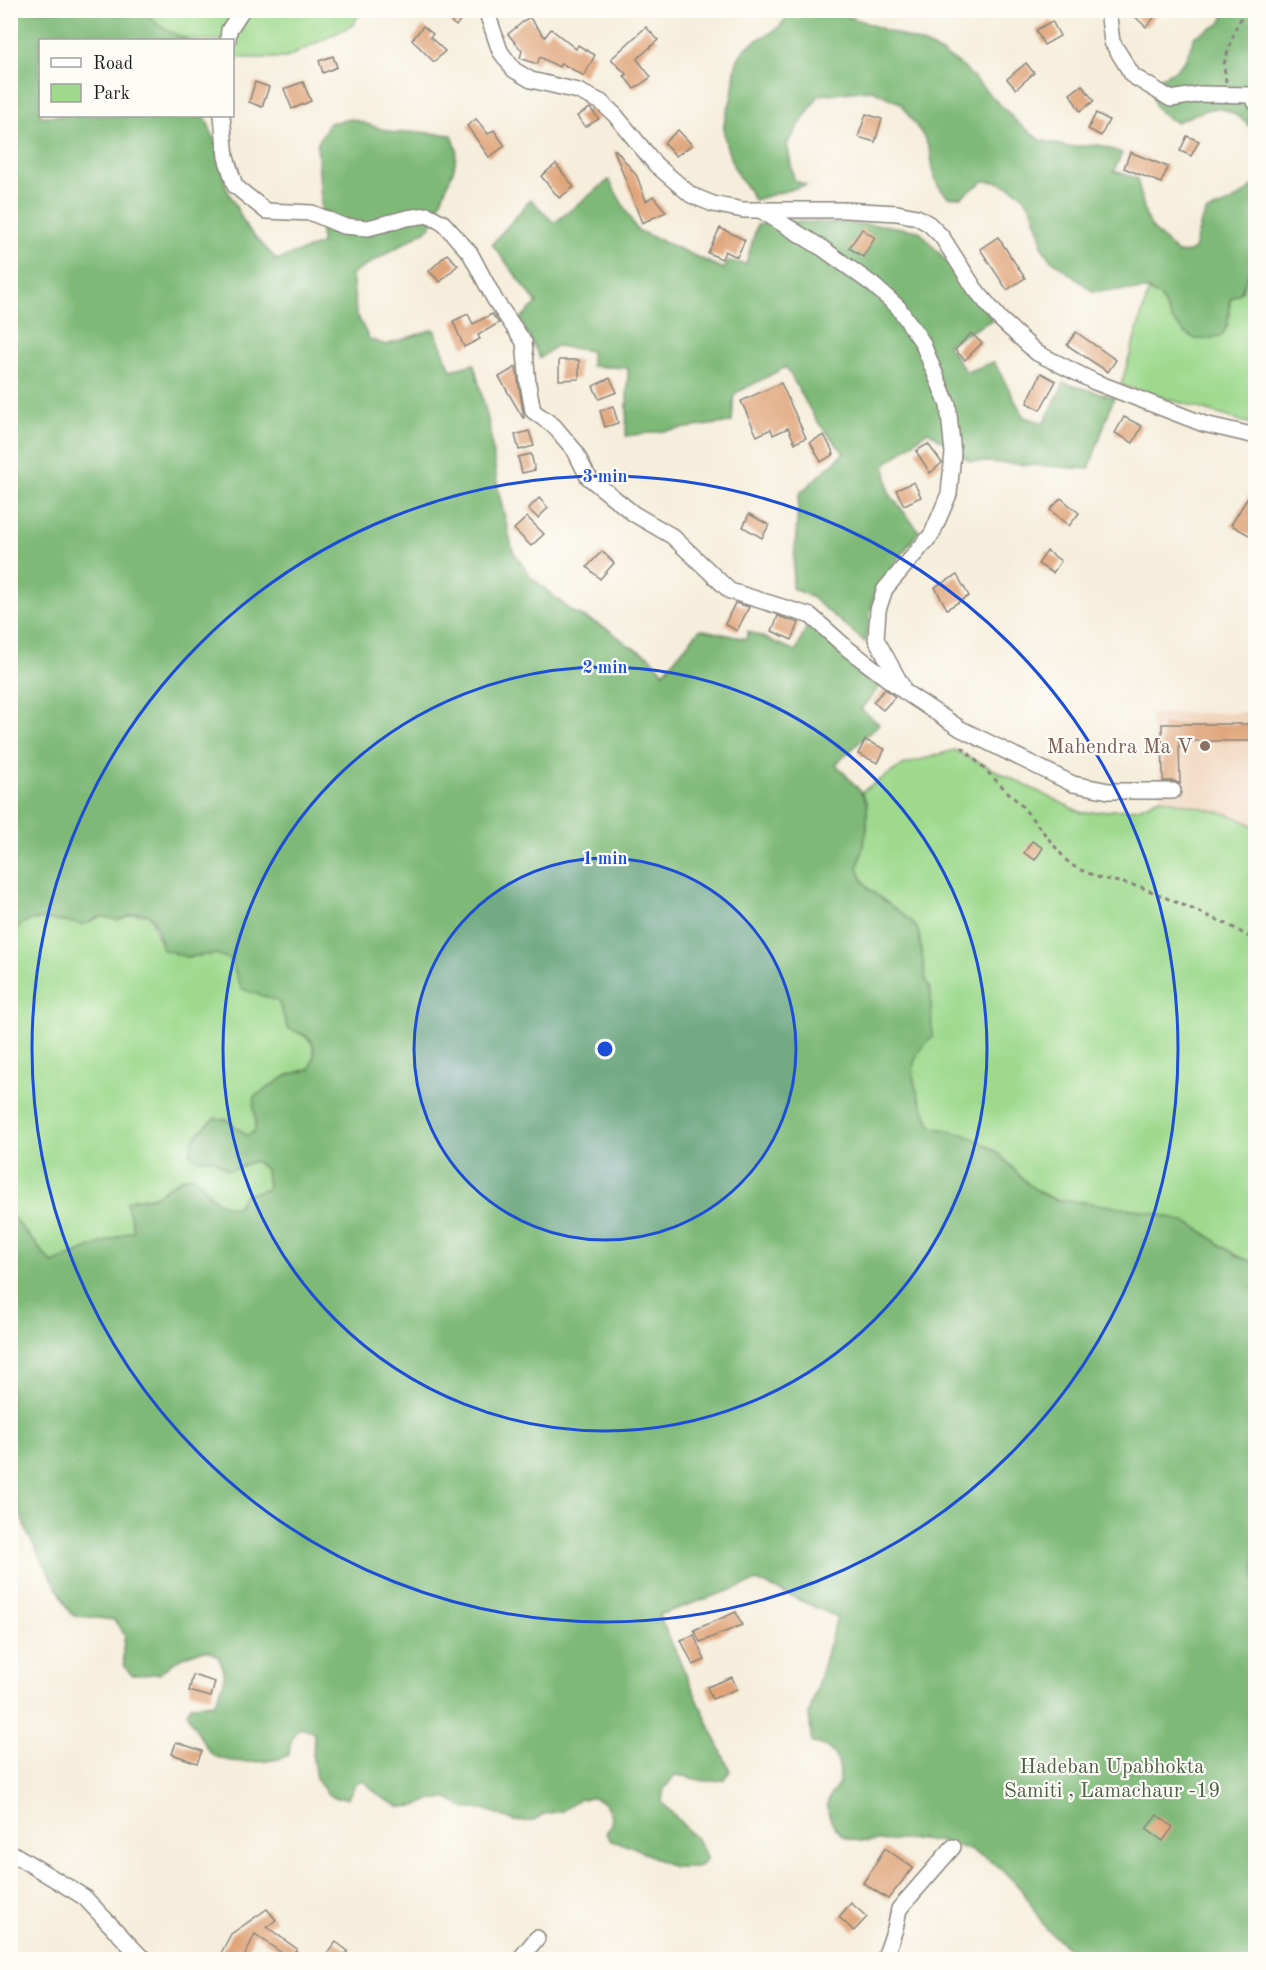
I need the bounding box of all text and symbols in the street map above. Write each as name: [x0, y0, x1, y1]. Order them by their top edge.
legend: [39, 39, 234, 117]
text: Road: [93, 55, 133, 73]
text: Park: [93, 85, 130, 103]
text: 3 min: [582, 468, 628, 486]
text: 2 min: [582, 659, 628, 677]
place label: Mahendra Ma V: [1047, 737, 1193, 758]
marker: Mahendra Ma V: [1198, 739, 1212, 753]
text: 1 min: [582, 850, 628, 868]
centre of rings: [595, 1039, 615, 1059]
park label: Hadeban Upabhokta Samiti , Lamachaur -19: [1004, 1757, 1220, 1802]

